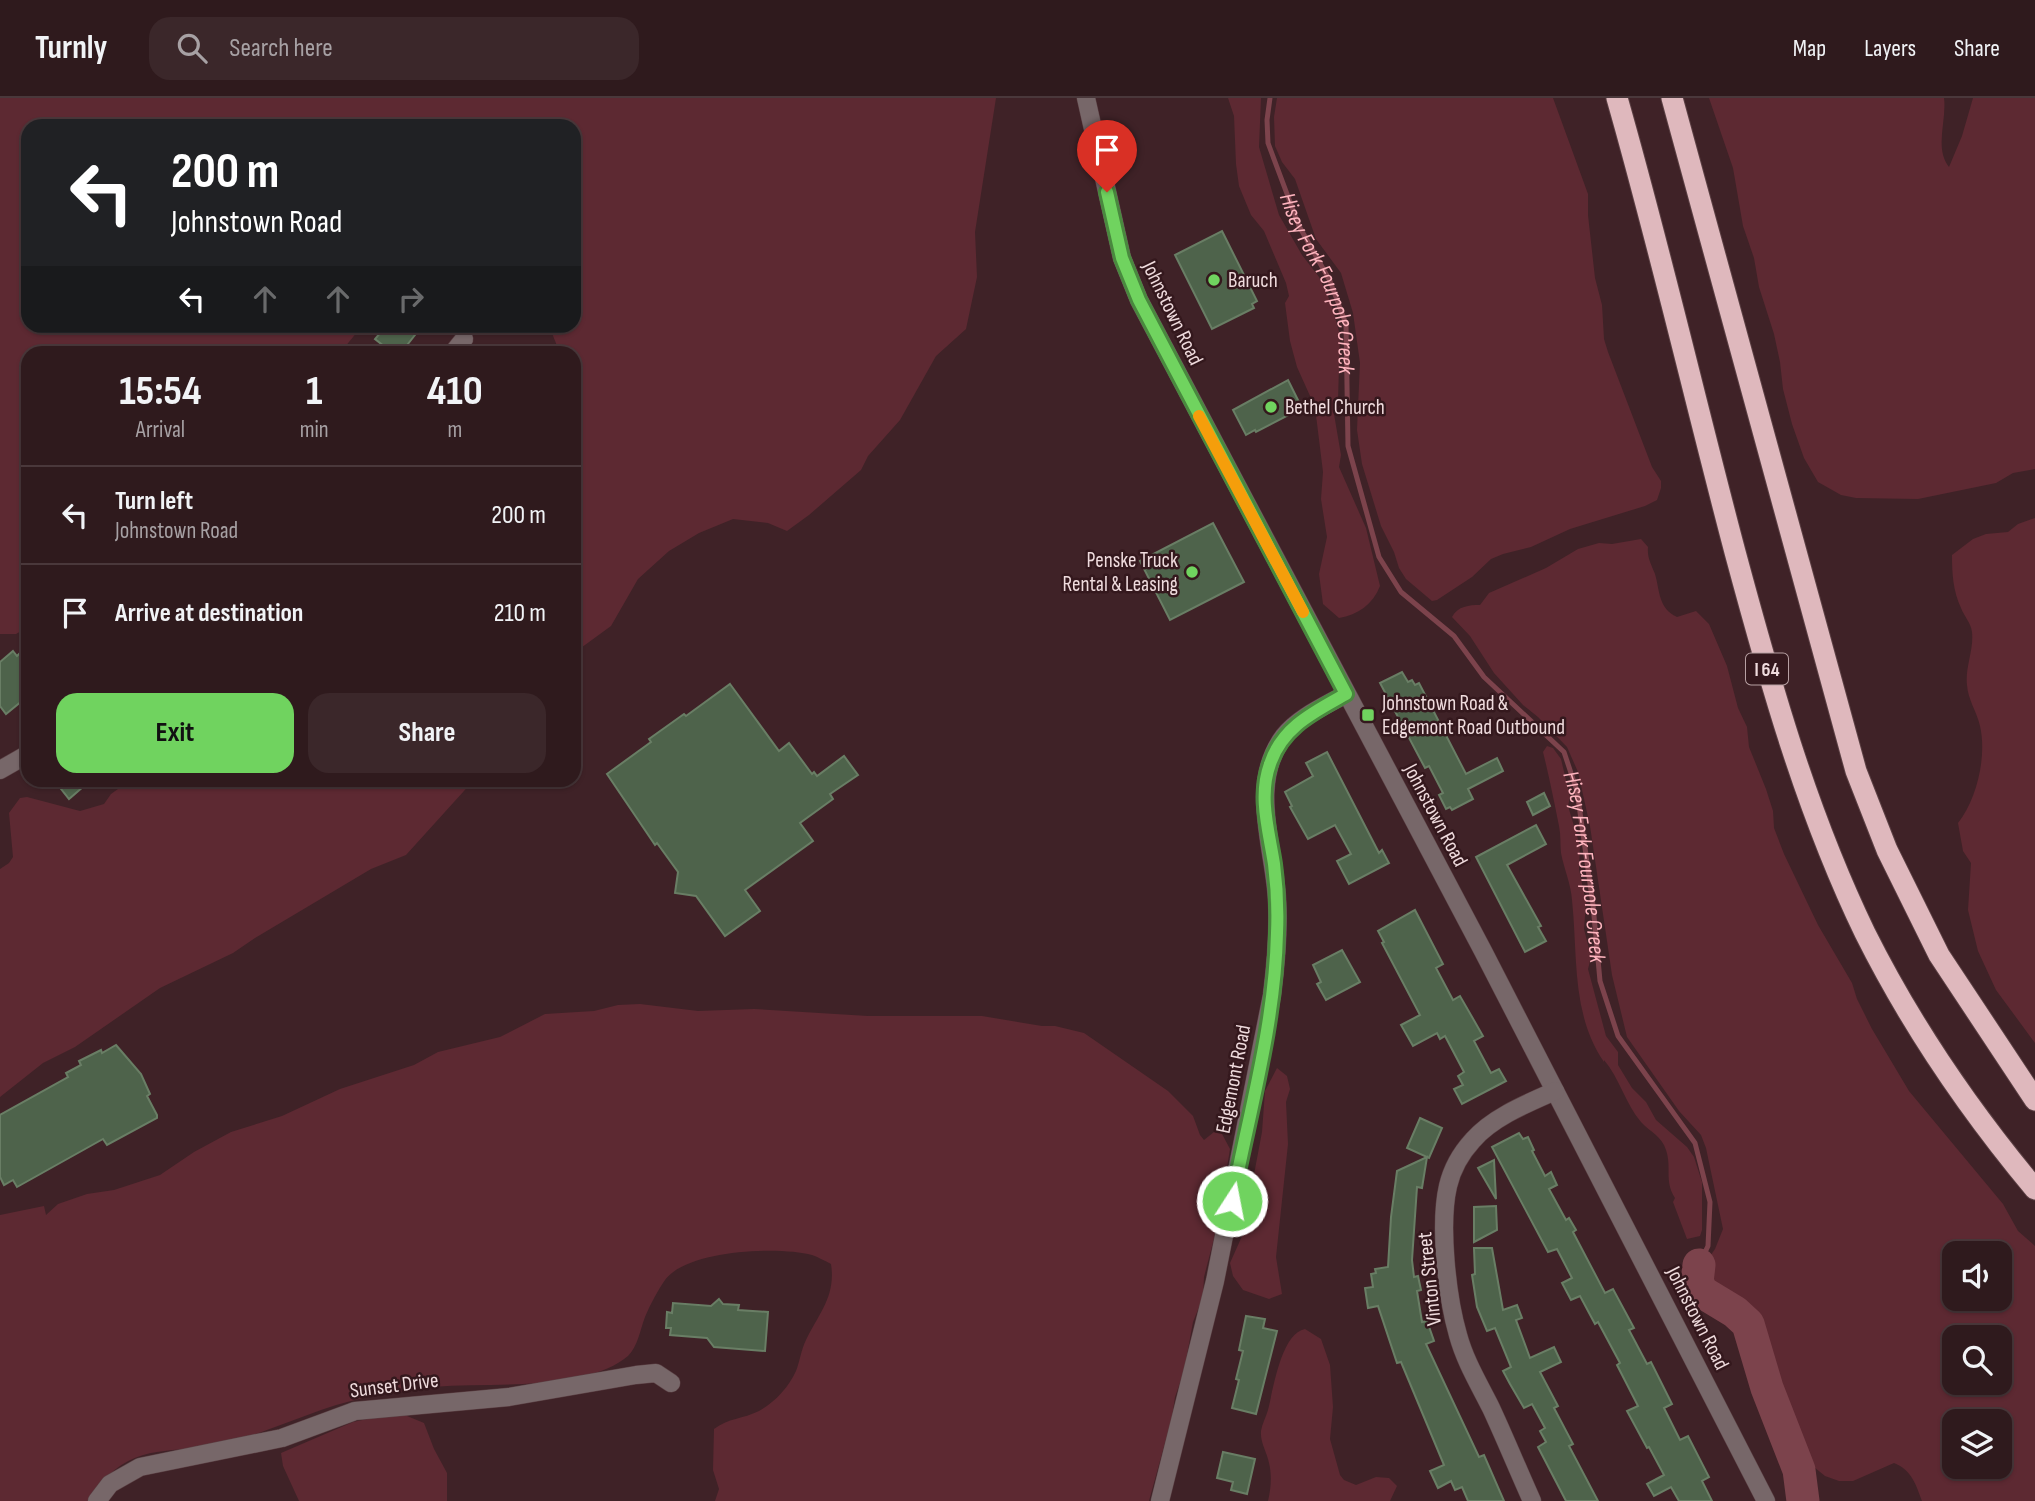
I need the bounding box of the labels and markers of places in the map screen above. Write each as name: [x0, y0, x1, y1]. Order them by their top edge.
pin: [1077, 120, 1137, 192]
place label: Baruch: [1228, 268, 1278, 293]
marker: Baruch: [1206, 272, 1222, 288]
place label: Bethel Church: [1285, 395, 1385, 420]
marker: Bethel Church: [1263, 399, 1279, 415]
place label: Penske Truck Rental & Leasing: [1063, 548, 1178, 597]
marker: Penske Truck Rental & Leasing: [1184, 564, 1200, 580]
place label: Johnstown Road & Edgemont Road Outbound: [1381, 691, 1565, 740]
marker: Johnstown Road & Edgemont Road Outbound: [1360, 707, 1376, 723]

